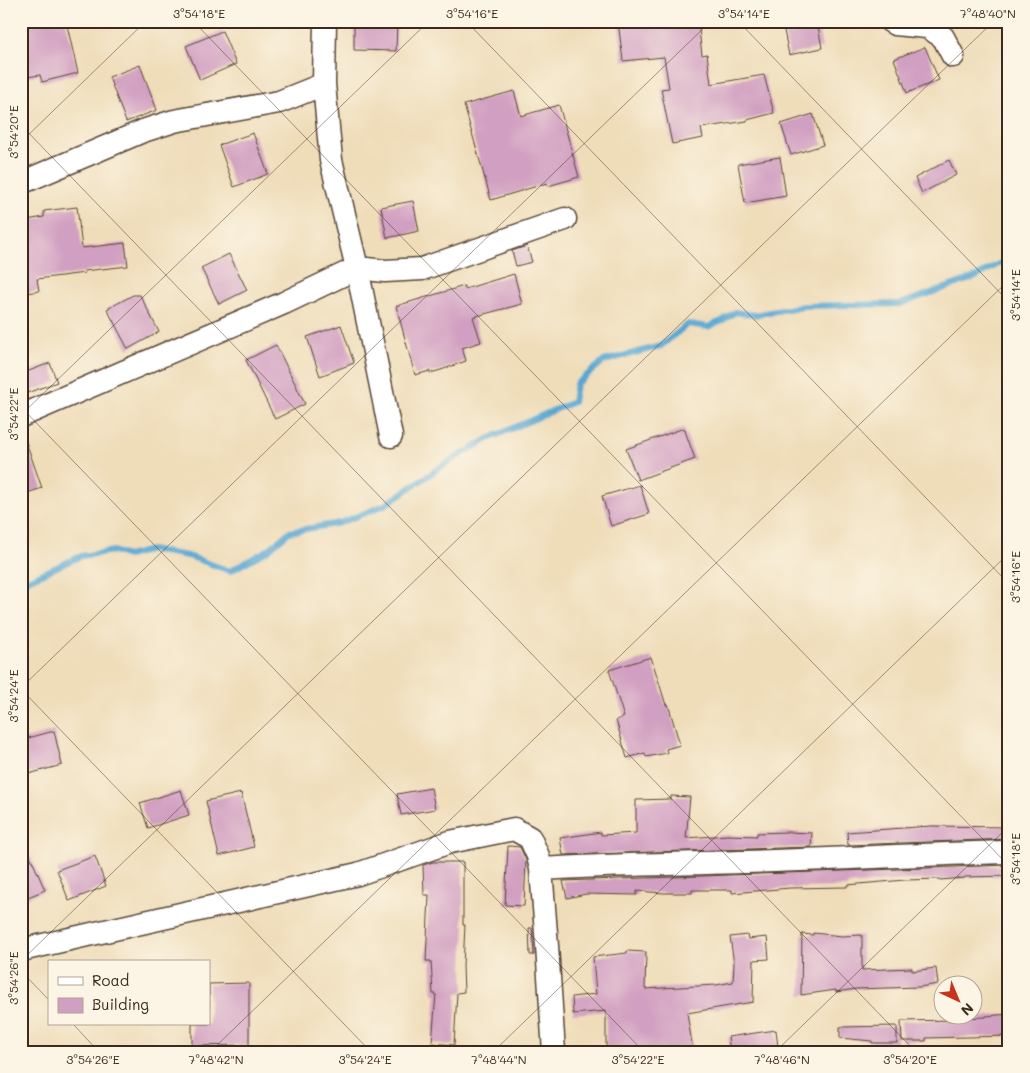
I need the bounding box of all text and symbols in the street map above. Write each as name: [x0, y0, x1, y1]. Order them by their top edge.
text: 3°54'18"E: [173, 5, 225, 21]
text: 3°54'16"E: [446, 5, 498, 21]
text: 3°54'14"E: [718, 5, 770, 21]
text: 7°48'40"N: [960, 5, 1016, 21]
text: 3°54'20"E: [5, 105, 21, 159]
text: 3°54'14"E: [1007, 269, 1023, 321]
text: 3°54'22"E: [5, 387, 21, 440]
text: 3°54'16"E: [1007, 551, 1023, 603]
text: 3°54'24"E: [5, 669, 21, 723]
text: 3°54'18"E: [1007, 833, 1023, 885]
text: 3°54'26"E: [5, 951, 21, 1005]
legend: [48, 960, 210, 1026]
text: Road: [92, 970, 129, 990]
north arrow: [932, 976, 982, 1026]
text: Building: [92, 994, 149, 1014]
text: N: [957, 999, 978, 1020]
text: 3°54'26"E: [66, 1051, 120, 1067]
text: 7°48'42"N: [188, 1051, 244, 1067]
text: 3°54'24"E: [338, 1051, 392, 1067]
text: 7°48'44"N: [471, 1051, 527, 1067]
text: 3°54'22"E: [612, 1051, 665, 1067]
text: 7°48'46"N: [754, 1051, 810, 1067]
text: 3°54'20"E: [883, 1051, 937, 1067]

